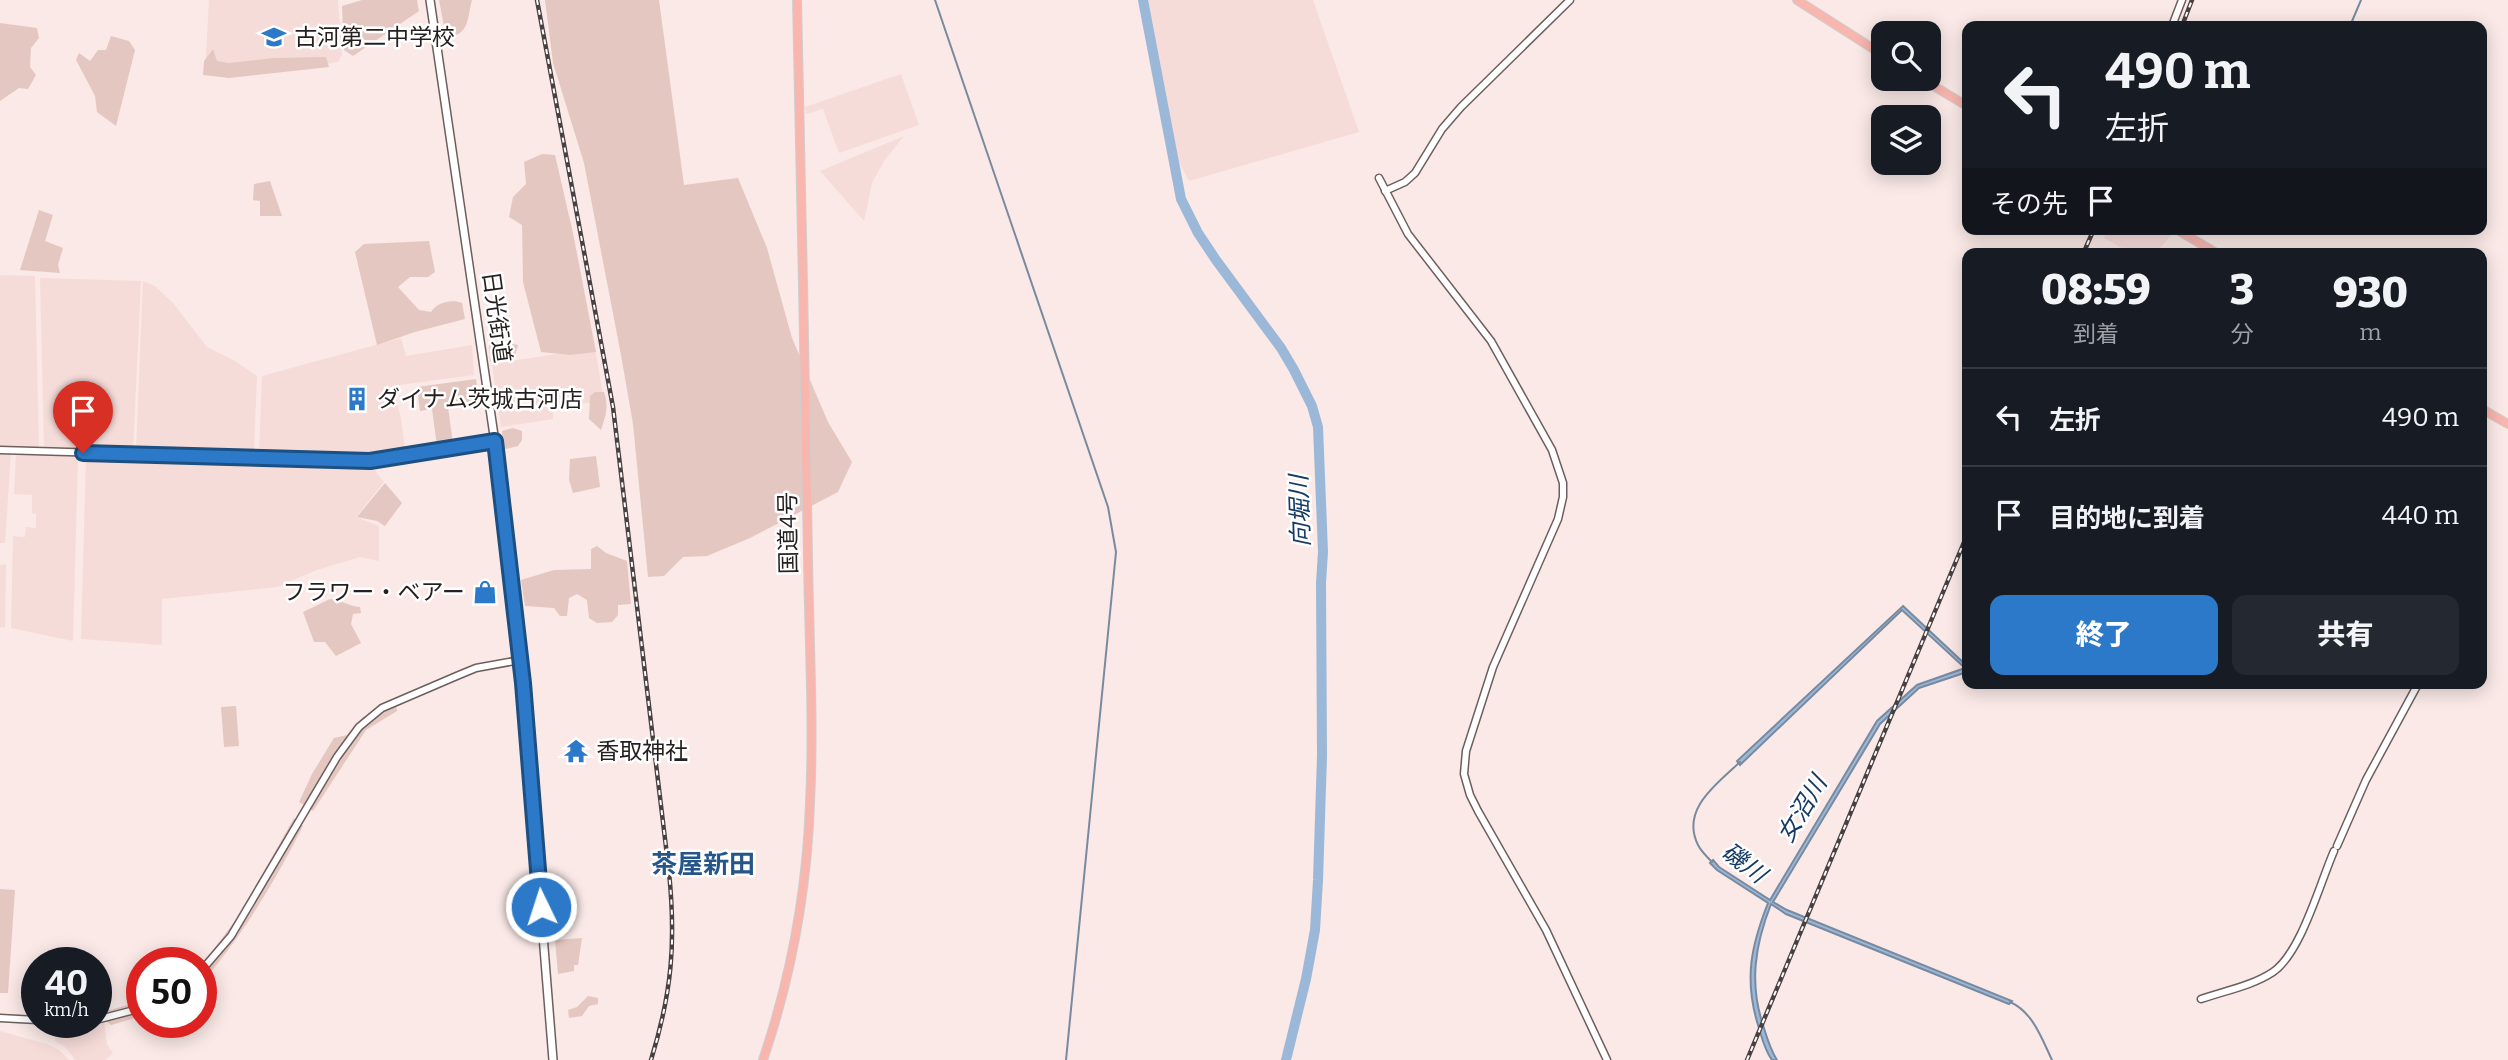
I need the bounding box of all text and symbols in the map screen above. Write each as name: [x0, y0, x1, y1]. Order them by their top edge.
map controls: [1871, 21, 1941, 175]
button: search: [1871, 21, 1941, 91]
school or university icon: 古河第二中学校: [260, 23, 288, 51]
place label: 古河第二中学校: [294, 23, 455, 51]
text: 490 m: [2105, 42, 2250, 101]
icon: left: [1990, 49, 2081, 140]
button: layers: [1871, 105, 1941, 175]
text: 左折: [2105, 109, 2169, 147]
icon: arrive: [2082, 182, 2120, 220]
text: その先: [1990, 189, 2068, 220]
text: 08:59: [2041, 265, 2151, 315]
text: 3: [2230, 265, 2254, 315]
text: 930: [2333, 268, 2408, 318]
street label: 日光街道: [477, 269, 517, 365]
text: m: [2360, 318, 2382, 346]
text: 到着: [2073, 320, 2119, 348]
text: 分: [2230, 320, 2253, 348]
pin: [53, 381, 113, 453]
building icon: ダイナム茨城古河店: [343, 385, 371, 413]
place label: ダイナム茨城古河店: [377, 385, 583, 413]
icon: arrive: [64, 392, 102, 430]
icon: left: [1990, 398, 2028, 436]
text: 490 m: [2382, 402, 2459, 433]
text: 左折: [2049, 405, 2101, 436]
water label: 向堀川: [1285, 472, 1315, 547]
street label: 国道4号: [773, 492, 803, 574]
icon: arrive: [1990, 496, 2028, 534]
text: 440 m: [2382, 500, 2459, 531]
text: 目的地に到着: [2049, 503, 2205, 534]
place label: フラワー・ベアー: [282, 578, 465, 606]
shop icon: フラワー・ベアー: [471, 578, 499, 606]
button: 終了: [1990, 595, 2218, 675]
button: 共有: [2232, 595, 2459, 675]
temple icon: 香取神社: [562, 737, 590, 765]
place label: 香取神社: [596, 737, 688, 765]
water label: 女沼川: [1771, 768, 1834, 847]
water label: 磯川: [1716, 837, 1774, 890]
district label: 茶屋新田: [651, 849, 755, 880]
position arrow: [504, 870, 578, 944]
speed limit sign: 50: [126, 947, 217, 1038]
text: 40: [45, 962, 88, 1004]
text: km/h: [44, 999, 89, 1021]

